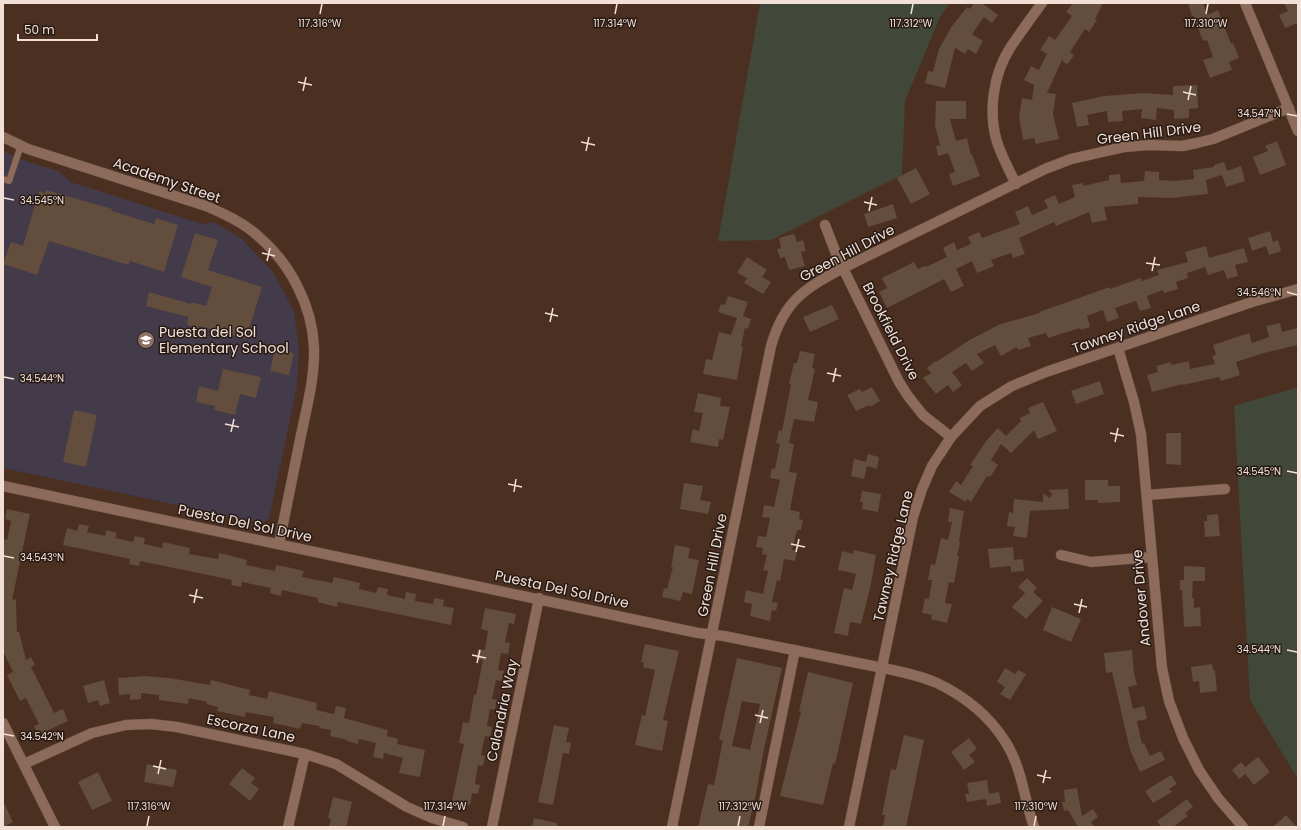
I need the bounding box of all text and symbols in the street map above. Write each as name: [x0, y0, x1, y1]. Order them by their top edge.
scale bar: [18, 16, 97, 42]
text: 117.316°W: [298, 16, 342, 31]
text: 117.314°W: [593, 16, 637, 31]
text: 117.312°W: [890, 16, 933, 31]
text: 117.310°W: [1184, 16, 1228, 31]
text: 50 m: [24, 21, 55, 38]
text: 34.547°N: [1237, 106, 1281, 121]
street label: Green Hill Drive: [1096, 117, 1203, 149]
street label: Academy Street: [111, 152, 223, 208]
text: 34.545°N: [20, 193, 64, 208]
street label: Green Hill Drive: [796, 219, 898, 286]
street label: Brookfield Drive: [858, 279, 924, 384]
text: 34.546°N: [1237, 285, 1281, 300]
street label: Tawney Ridge Lane: [1069, 296, 1203, 358]
place label: Puesta del Sol Elementary School: [159, 322, 289, 358]
school or university icon: Puesta del Sol Elementary School: [136, 330, 156, 350]
text: 34.544°N: [20, 371, 64, 386]
text: 34.545°N: [1237, 464, 1281, 479]
street label: Tawney Ridge Lane: [868, 488, 918, 624]
street label: Puesta Del Sol Drive: [176, 499, 314, 547]
street label: Green Hill Drive: [692, 511, 732, 618]
street label: Andover Drive: [1127, 548, 1155, 647]
text: 34.543°N: [20, 550, 64, 565]
street label: Puesta Del Sol Drive: [493, 565, 631, 613]
text: 34.544°N: [1237, 642, 1281, 657]
street label: Calandria Way: [481, 657, 523, 763]
street label: Escorza Lane: [205, 709, 297, 747]
text: 34.542°N: [20, 729, 64, 744]
text: 117.316°W: [127, 799, 171, 814]
text: 117.314°W: [423, 799, 467, 814]
text: 117.312°W: [719, 799, 762, 814]
text: 117.310°W: [1014, 799, 1058, 814]

